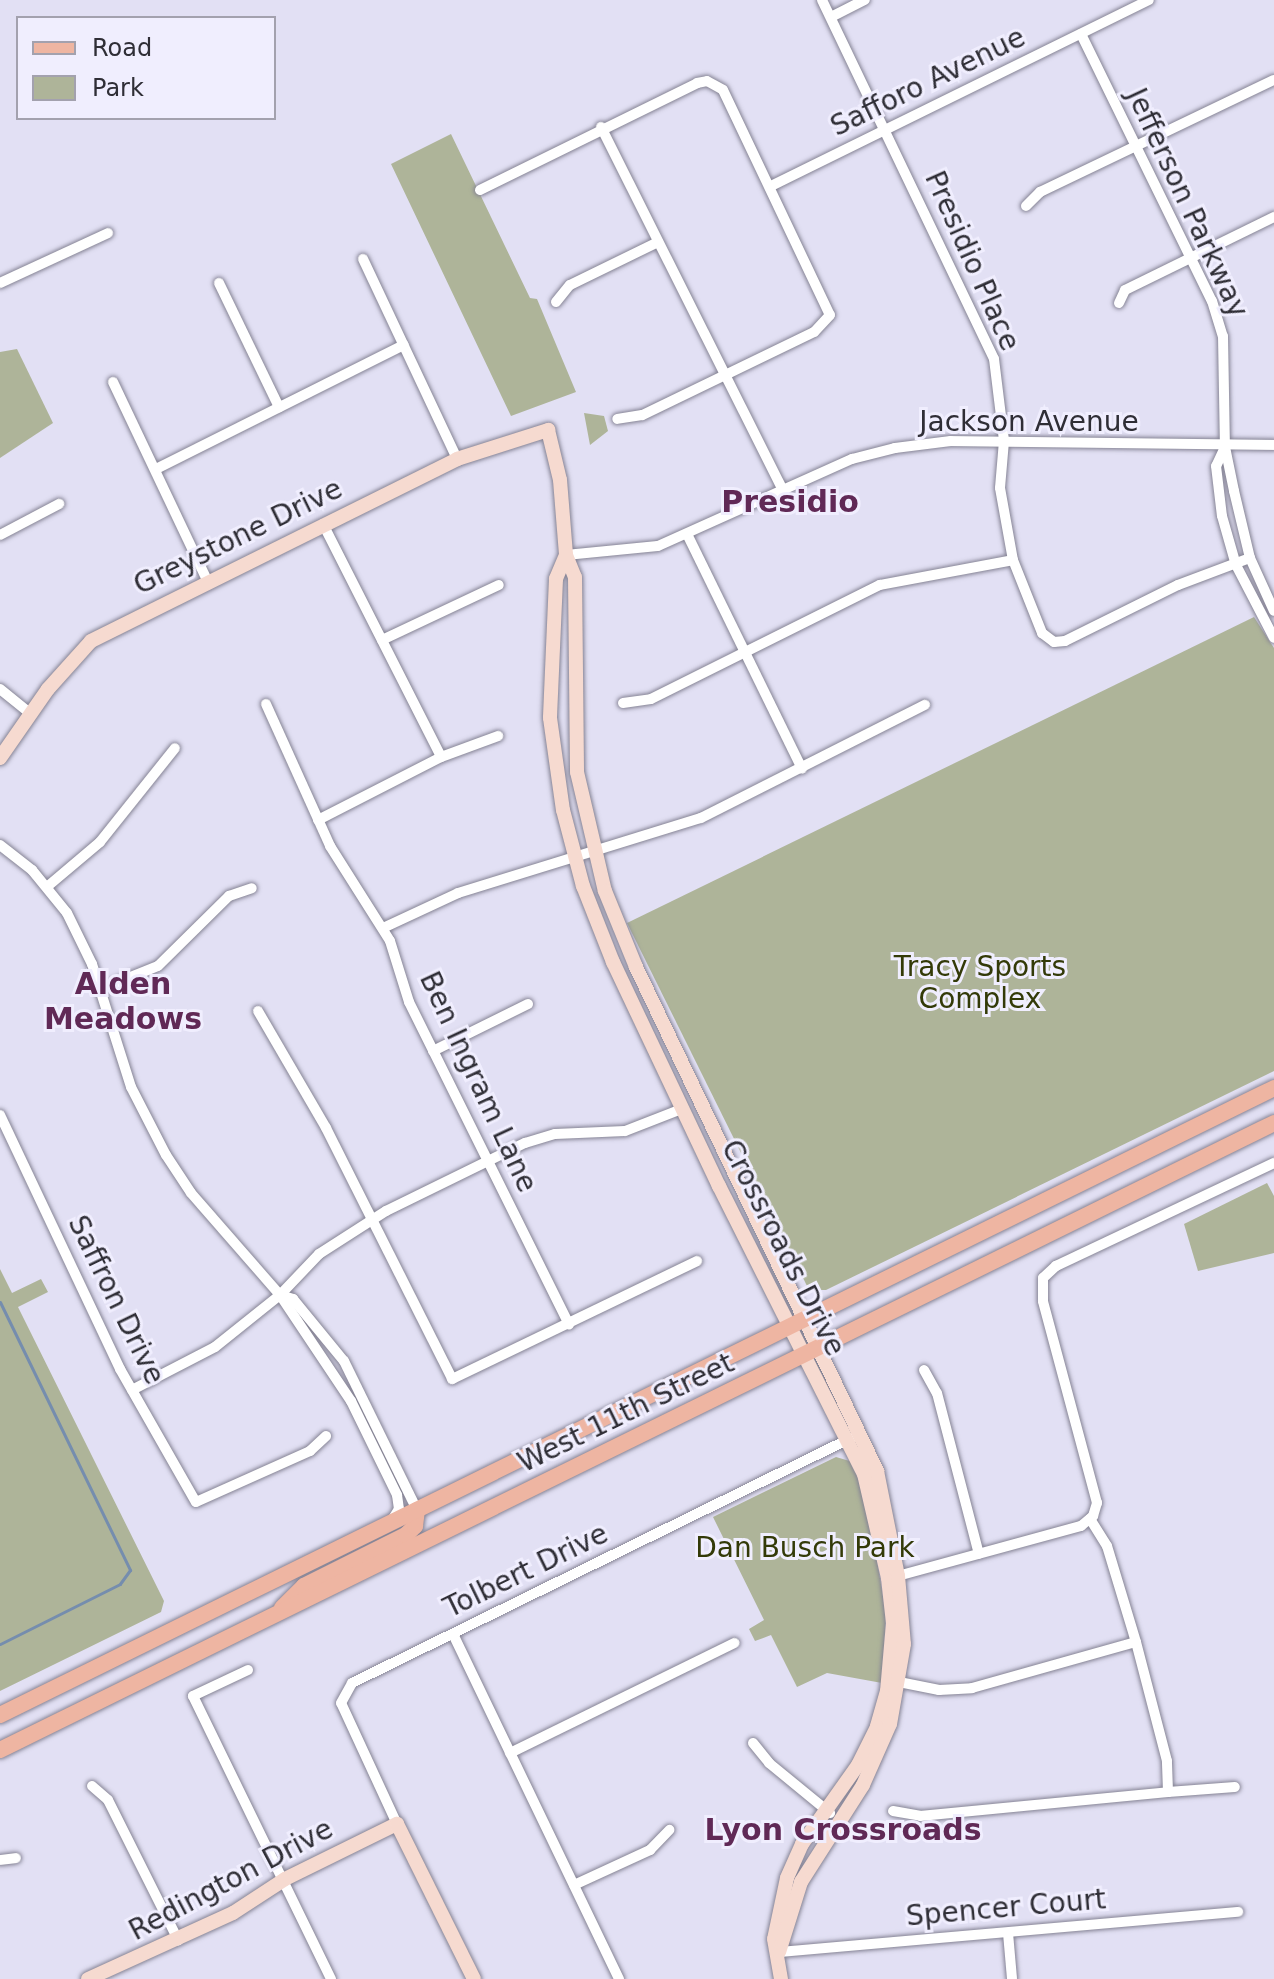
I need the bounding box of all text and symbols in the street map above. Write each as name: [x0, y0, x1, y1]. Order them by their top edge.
legend: [16, 16, 276, 120]
street label: Safforo Avenue: [825, 20, 1031, 144]
text: Road: [92, 34, 152, 62]
text: Park: [92, 74, 144, 102]
street label: Jefferson Parkway: [1119, 83, 1255, 323]
street label: Presidio Place: [917, 166, 1027, 356]
street label: Jackson Avenue: [919, 405, 1139, 439]
street label: Greystone Drive: [128, 472, 348, 602]
district label: Presidio: [721, 484, 859, 520]
park label: Tracy Sports Complex: [894, 950, 1066, 1016]
district label: Alden Meadows: [44, 966, 202, 1036]
street label: Ben Ingram Lane: [412, 966, 544, 1198]
street label: Crossroads Drive: [714, 1134, 852, 1362]
street label: Saffron Drive: [61, 1210, 171, 1390]
street label: West 11th Street: [513, 1346, 739, 1480]
street label: Tolbert Drive: [439, 1517, 613, 1625]
park label: Dan Busch Park: [695, 1531, 915, 1565]
street label: Redington Drive: [123, 1812, 339, 1948]
district label: Lyon Crossroads: [704, 1812, 982, 1848]
street label: Spencer Court: [905, 1883, 1107, 1933]

